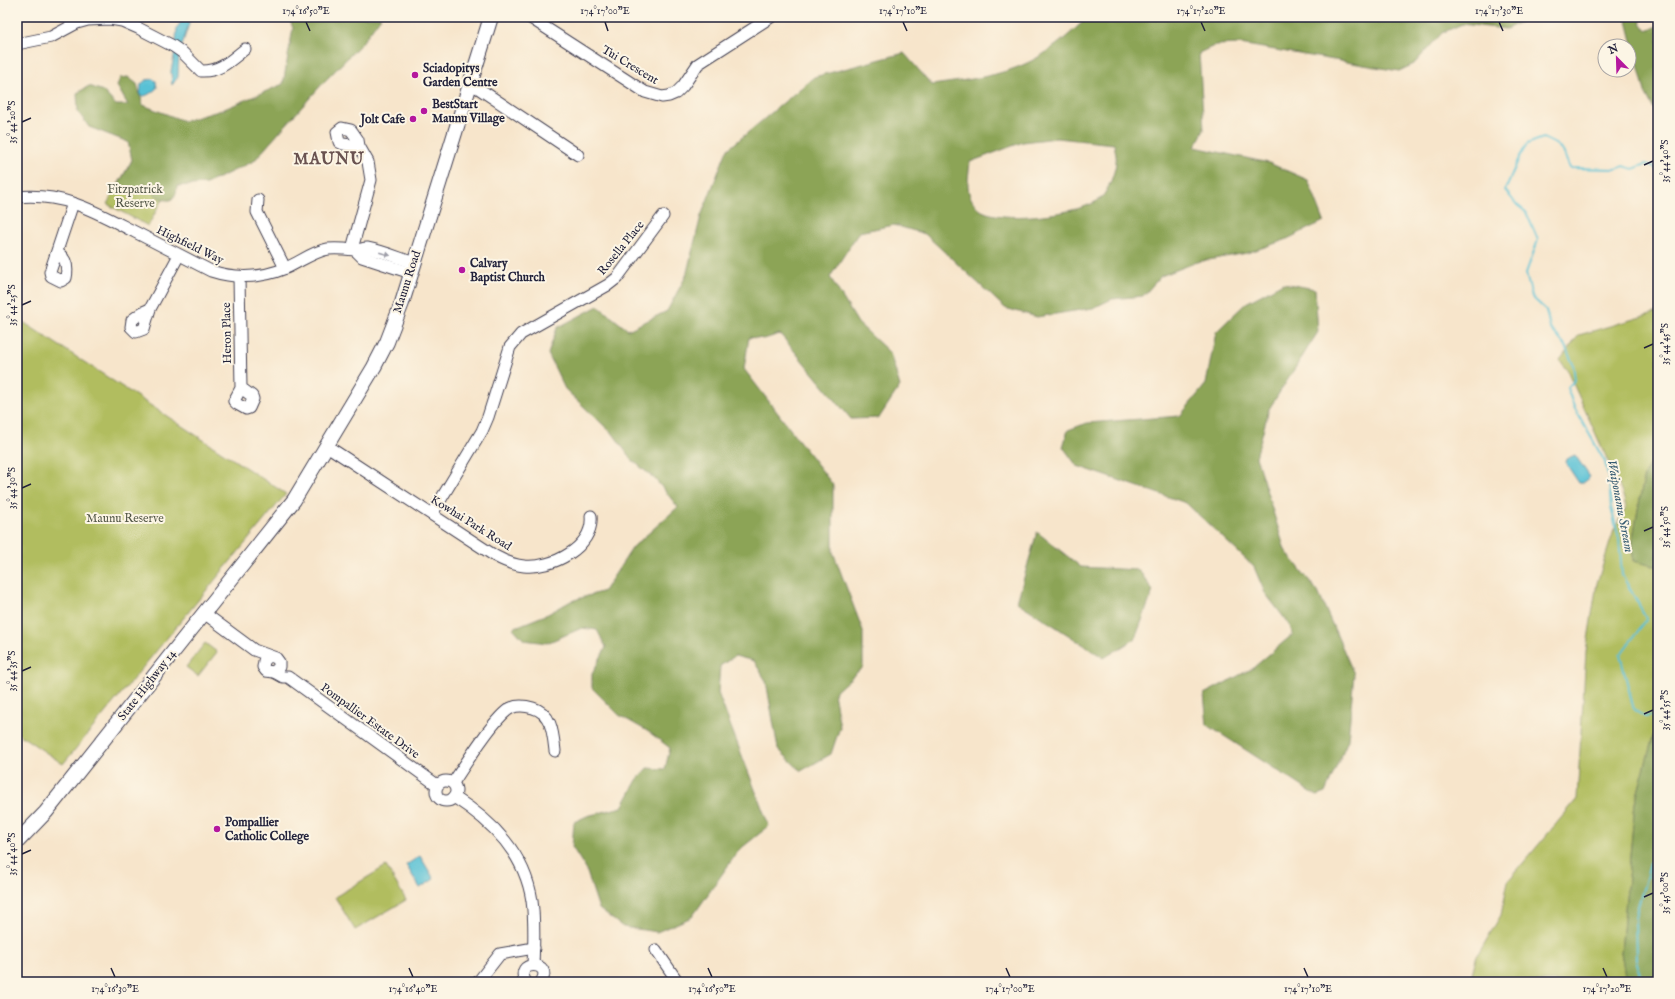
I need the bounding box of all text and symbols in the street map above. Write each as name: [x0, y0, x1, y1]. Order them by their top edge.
text: 174°16'50"E: [282, 5, 330, 18]
text: 174°17'00"E: [580, 5, 630, 18]
text: 174°17'10"E: [879, 5, 927, 18]
text: 174°17'20"E: [1176, 5, 1226, 18]
text: 174°17'30"E: [1475, 5, 1523, 18]
north arrow: [1597, 38, 1637, 78]
text: N: [1605, 41, 1621, 58]
street label: Tui Crescent: [599, 42, 661, 88]
place label: Sciadopitys Garden Centre: [423, 61, 498, 90]
marker: Sciadopitys Garden Centre: [410, 70, 420, 80]
place label: BestStart Maunu Village: [432, 97, 505, 127]
text: 35°44'20"S: [6, 101, 19, 143]
marker: BestStart Maunu Village: [419, 106, 429, 116]
place label: Jolt Cafe: [358, 112, 405, 128]
marker: Jolt Cafe: [408, 114, 418, 124]
text: 35°44'40"S: [1659, 140, 1672, 183]
district label: MAUNU: [293, 150, 365, 170]
park label: Fitzpatrick Reserve: [107, 182, 163, 211]
street label: Rosella Place: [594, 217, 648, 278]
street label: Highfield Way: [154, 222, 226, 268]
street label: Maunu Road: [390, 248, 424, 315]
one-way arrow: [379, 251, 391, 257]
place label: Calvary Baptist Church: [470, 256, 546, 286]
marker: Calvary Baptist Church: [457, 265, 467, 275]
text: 35°44'25"S: [6, 284, 19, 326]
street label: Heron Place: [219, 302, 235, 364]
text: 35°44'45"S: [1659, 323, 1672, 365]
water label: Waiponamu Stream: [1603, 458, 1637, 554]
text: 35°44'30"S: [6, 467, 19, 509]
street label: Kowhai Park Road: [428, 492, 515, 554]
text: 35°44'50"S: [1659, 506, 1672, 548]
park label: Maunu Reserve: [86, 511, 164, 526]
street label: State Highway 14: [115, 647, 179, 723]
text: 35°44'35"S: [6, 651, 19, 691]
street label: Pompallier Estate Drive: [317, 680, 423, 763]
text: 35°44'55"S: [1659, 690, 1672, 730]
place label: Pompallier Catholic College: [225, 815, 309, 845]
marker: Pompallier Catholic College: [212, 824, 222, 834]
text: 35°44'40"S: [6, 833, 19, 876]
text: 35°45'00"S: [1659, 872, 1672, 914]
text: 174°16'30"E: [91, 983, 139, 996]
text: 174°16'40"E: [389, 983, 437, 996]
text: 174°16'50"E: [688, 983, 736, 996]
text: 174°17'00"E: [985, 983, 1035, 996]
text: 174°17'10"E: [1284, 983, 1332, 996]
text: 174°17'20"E: [1582, 983, 1632, 996]

